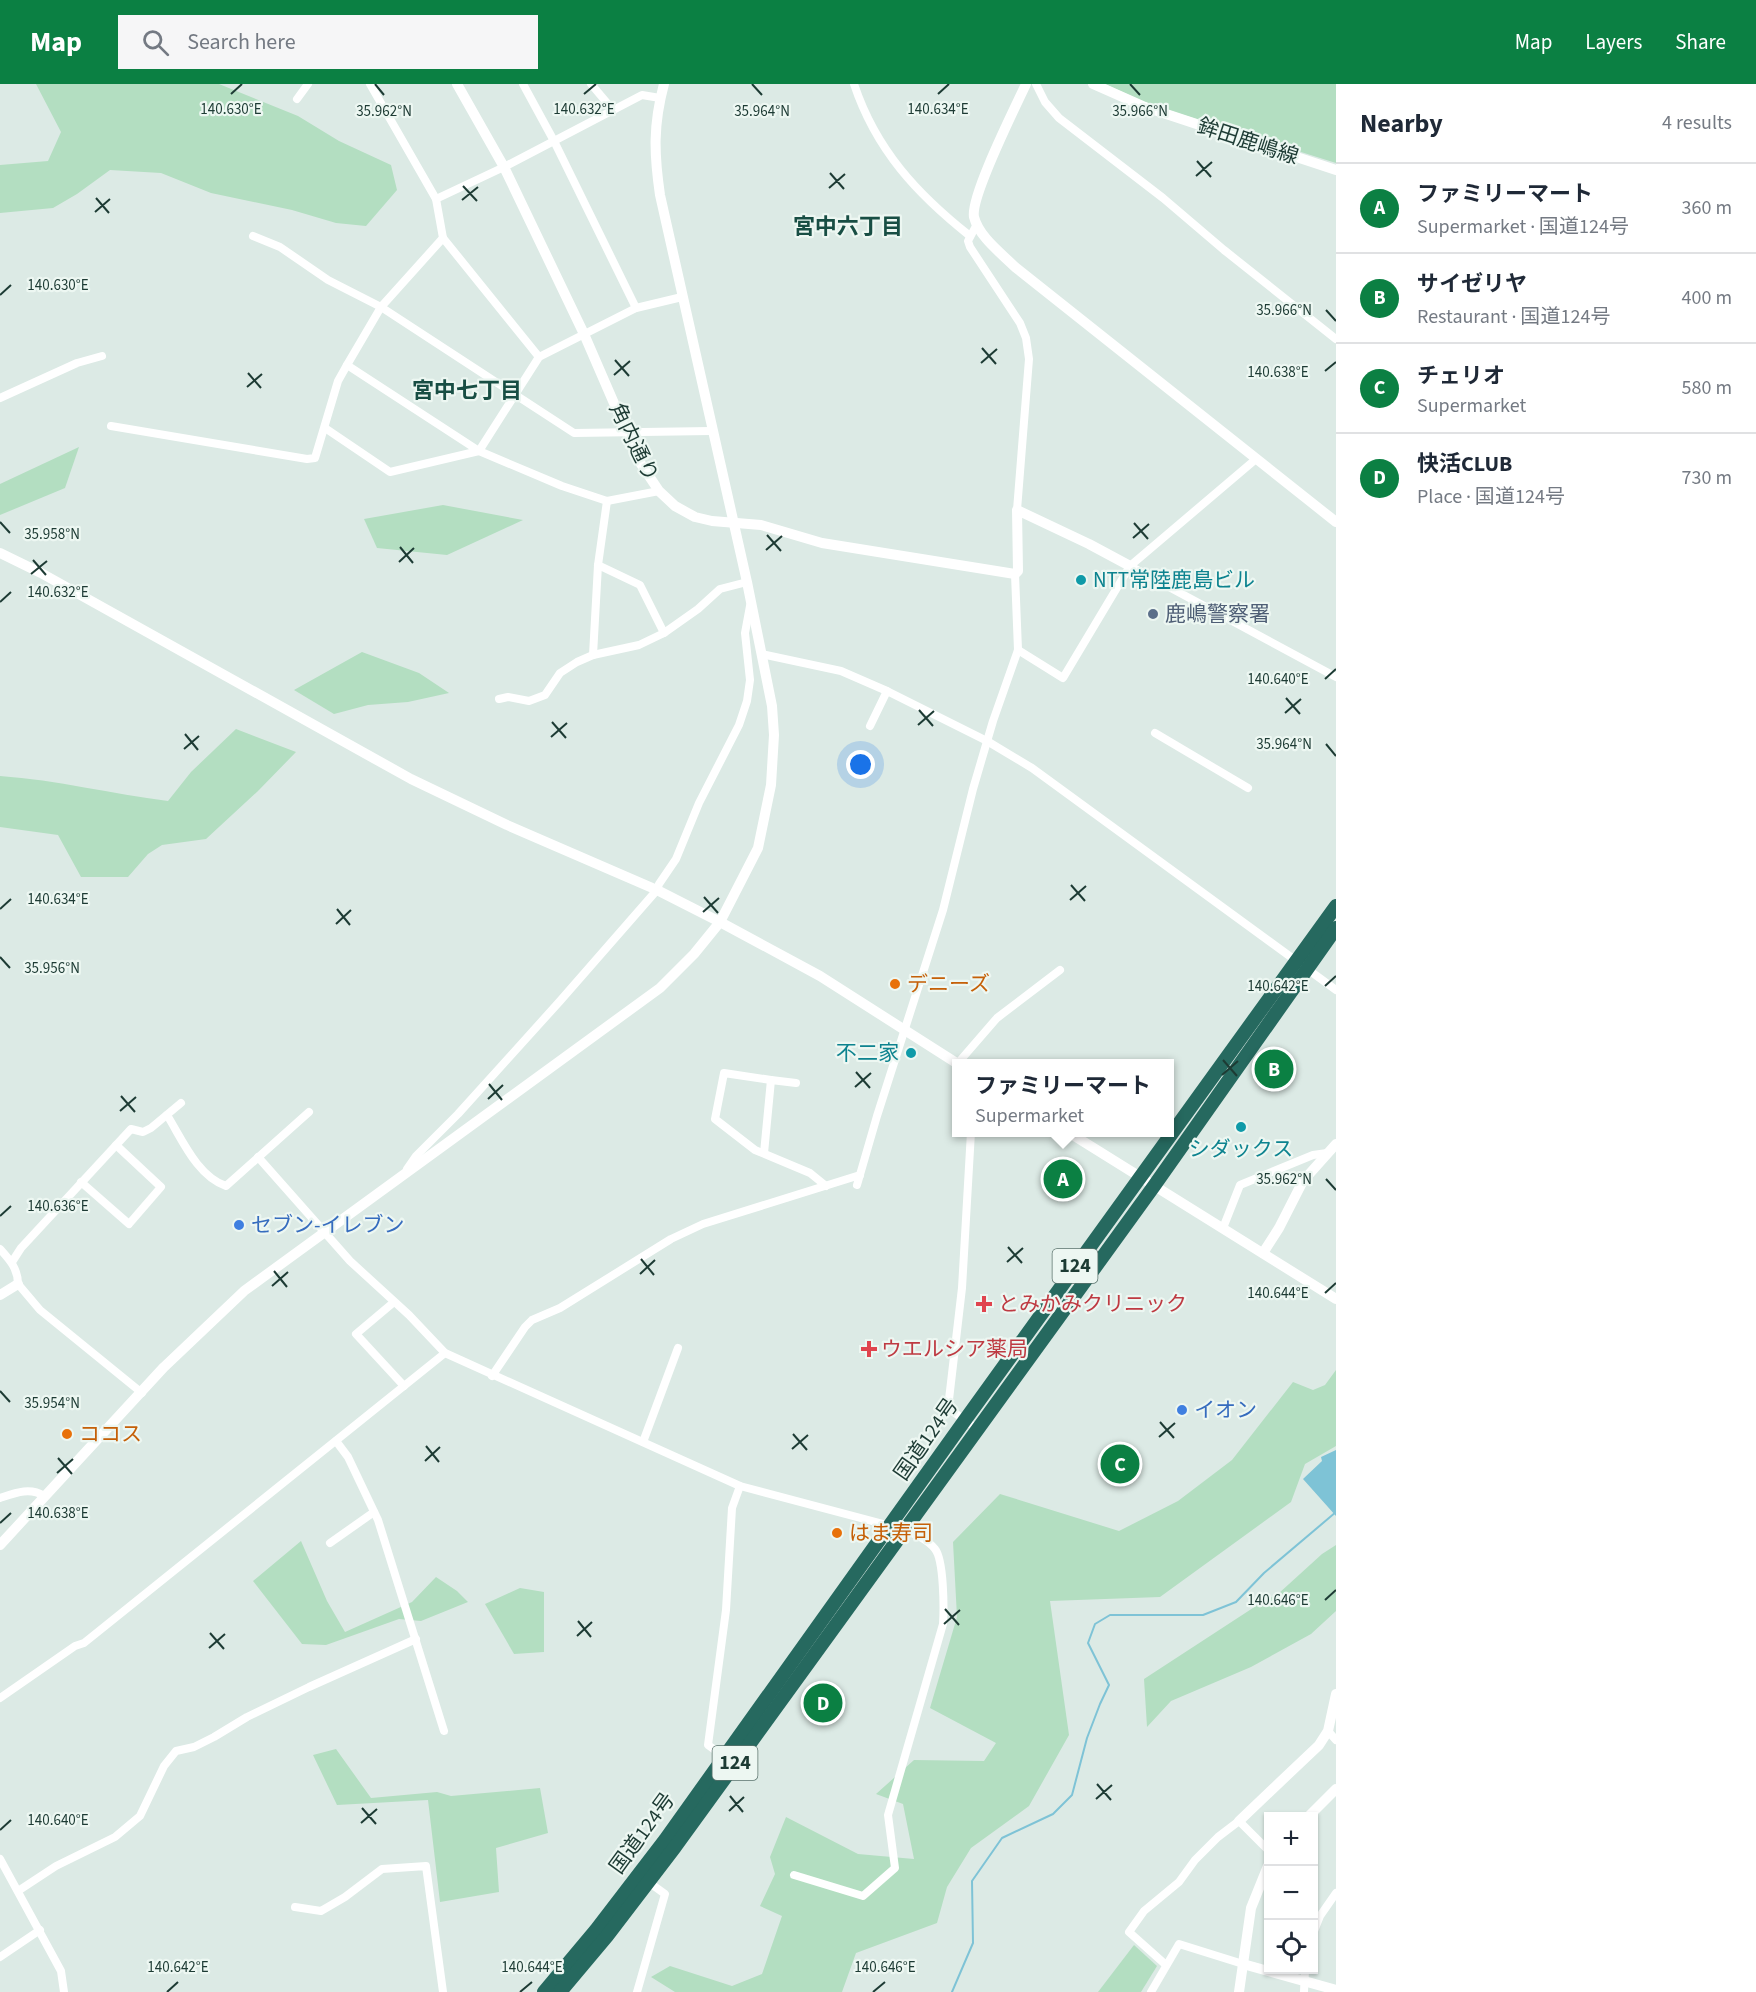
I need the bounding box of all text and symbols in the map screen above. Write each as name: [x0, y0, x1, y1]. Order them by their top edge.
search box: [118, 15, 538, 69]
text: Map: [30, 22, 82, 62]
icon: search: [139, 26, 172, 59]
text: Search here: [187, 26, 296, 58]
text: Map: [1515, 27, 1552, 57]
text: Layers: [1585, 27, 1642, 57]
text: Share: [1675, 27, 1726, 57]
text: 140.630°E: [200, 99, 262, 120]
text: 140.632°E: [553, 99, 615, 120]
text: 140.634°E: [907, 99, 969, 120]
text: 35.962°N: [356, 101, 412, 122]
text: 35.964°N: [734, 101, 790, 122]
text: 35.966°N: [1112, 101, 1168, 122]
text: Nearby: [1360, 105, 1443, 142]
text: 4 results: [1662, 109, 1732, 137]
street label: 鉾田鹿嶋線: [1193, 111, 1303, 171]
text: ファミリーマート: [1417, 178, 1593, 210]
text: A: [1374, 194, 1385, 222]
text: 360 m: [1682, 194, 1732, 222]
district label: 宮中六丁目: [793, 211, 903, 243]
text: Supermarket · 国道124号: [1417, 213, 1629, 241]
text: サイゼリヤ: [1417, 268, 1527, 300]
text: 140.630°E: [27, 275, 89, 296]
text: B: [1373, 284, 1386, 312]
text: 400 m: [1682, 284, 1732, 312]
text: 35.966°N: [1256, 300, 1312, 321]
text: Restaurant · 国道124号: [1417, 303, 1610, 331]
text: チェリオ: [1417, 360, 1505, 392]
text: 140.638°E: [1247, 362, 1309, 383]
text: C: [1374, 374, 1385, 402]
text: 580 m: [1682, 374, 1732, 402]
district label: 宮中七丁目: [412, 375, 522, 407]
text: Supermarket: [1417, 392, 1526, 420]
street label: 角内通り: [602, 398, 666, 486]
text: 快活CLUB: [1417, 448, 1512, 480]
text: D: [1373, 464, 1386, 492]
text: 730 m: [1682, 464, 1732, 492]
text: Place · 国道124号: [1417, 483, 1565, 511]
text: 35.958°N: [24, 524, 80, 545]
place label: NTT常陸鹿島ビル: [1093, 565, 1255, 595]
marker: NTT常陸鹿島ビル: [1074, 573, 1088, 587]
text: 140.632°E: [27, 582, 89, 603]
place label: 鹿嶋警察署: [1165, 599, 1270, 629]
marker: 鹿嶋警察署: [1146, 607, 1160, 621]
text: 140.640°E: [1247, 669, 1309, 690]
text: 35.964°N: [1256, 734, 1312, 755]
your location: [846, 750, 875, 779]
text: 140.634°E: [27, 889, 89, 910]
text: 35.956°N: [24, 958, 80, 979]
place label: デニーズ: [907, 969, 990, 999]
text: 140.642°E: [1247, 976, 1309, 997]
marker: デニーズ: [888, 977, 902, 991]
place label: 不二家: [836, 1038, 899, 1068]
marker: 不二家: [904, 1046, 918, 1060]
pin: B: [1254, 1046, 1294, 1092]
popup: [952, 1059, 1174, 1137]
text: ファミリーマート: [975, 1070, 1151, 1102]
text: Supermarket: [975, 1102, 1084, 1130]
marker: シダックス: [1234, 1120, 1248, 1134]
place label: シダックス: [1189, 1134, 1293, 1164]
pin: A: [1044, 1156, 1082, 1202]
text: 35.962°N: [1256, 1169, 1312, 1190]
text: 140.636°E: [27, 1196, 89, 1217]
place label: セブン-イレブン: [251, 1210, 405, 1240]
marker: セブン-イレブン: [232, 1218, 246, 1232]
road number: 124: [1052, 1249, 1098, 1283]
text: 140.644°E: [1247, 1283, 1309, 1304]
place label: とみかみクリニック: [998, 1289, 1187, 1319]
marker: とみかみクリニック: [975, 1295, 993, 1313]
place label: ウエルシア薬局: [881, 1334, 1028, 1364]
marker: ウエルシア薬局: [862, 1342, 876, 1356]
street label: 国道124号: [887, 1392, 965, 1486]
text: 35.954°N: [24, 1393, 80, 1414]
place label: イオン: [1194, 1395, 1257, 1425]
marker: イオン: [1175, 1403, 1189, 1417]
place label: ココス: [79, 1419, 142, 1449]
marker: ココス: [60, 1427, 74, 1441]
pin: C: [1100, 1442, 1140, 1486]
text: 140.638°E: [27, 1503, 89, 1524]
place label: はま寿司: [849, 1518, 933, 1548]
marker: はま寿司: [830, 1526, 844, 1540]
text: 140.646°E: [1247, 1590, 1309, 1611]
pin: D: [804, 1680, 842, 1726]
road number: 124: [712, 1746, 758, 1780]
street label: 国道124号: [602, 1786, 682, 1880]
text: 140.640°E: [27, 1810, 89, 1831]
map controls: [1264, 1812, 1318, 1974]
button: +: [1264, 1812, 1318, 1866]
button: −: [1264, 1866, 1318, 1920]
button: locate: [1264, 1920, 1318, 1974]
text: 140.642°E: [147, 1957, 209, 1978]
text: 140.644°E: [501, 1957, 563, 1978]
text: 140.646°E: [854, 1957, 916, 1978]

